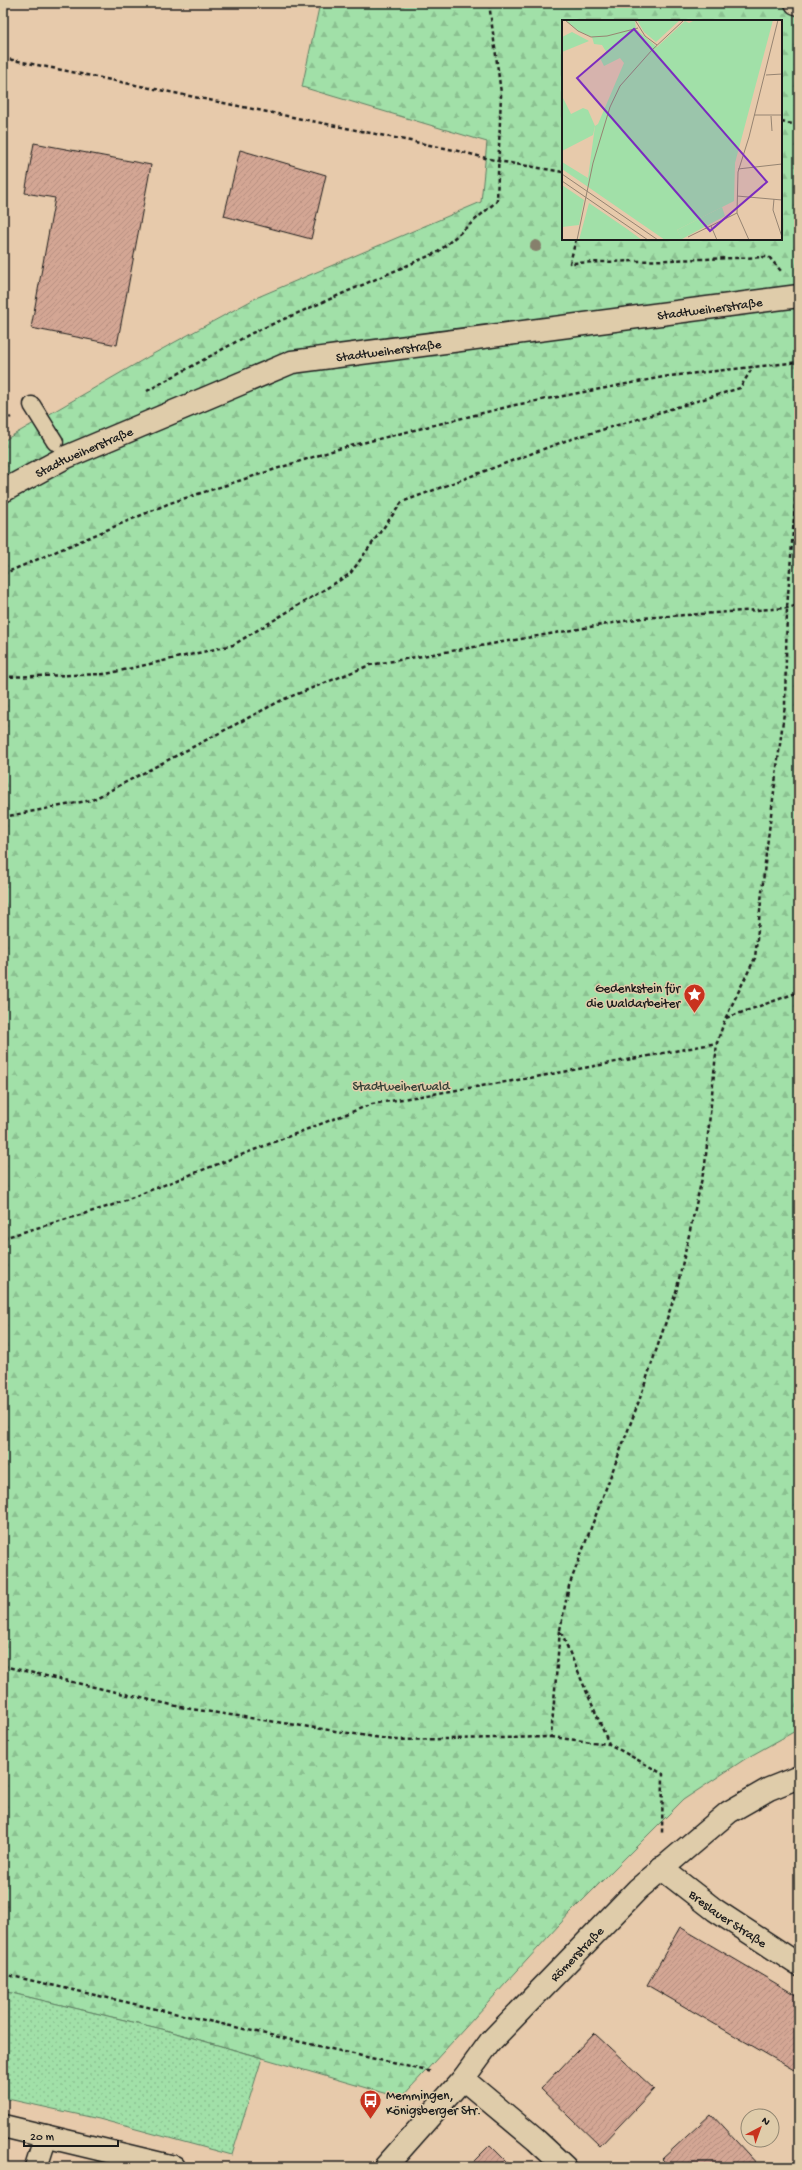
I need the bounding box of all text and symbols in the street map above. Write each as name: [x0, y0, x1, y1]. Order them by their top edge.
inset map: [562, 20, 782, 240]
street label: Stadtweiherstraße: [657, 296, 764, 324]
street label: Stadtweiherstraße: [335, 338, 443, 366]
street label: Stadtweiherstraße: [33, 425, 136, 482]
place icon: Gedenkstein für die Waldarbeiter: [682, 981, 708, 1014]
place label: Gedenkstein für die Waldarbeiter: [586, 982, 681, 1012]
park label: Stadtweiherwald: [352, 1080, 451, 1095]
street label: Breslauer Straße: [684, 1887, 769, 1952]
street label: Römerstraße: [548, 1924, 608, 1986]
bus stop icon: Memmingen, Königsberger Str.: [358, 2088, 384, 2121]
place label: Memmingen, Königsberger Str.: [386, 2089, 481, 2119]
north arrow: [740, 2108, 780, 2148]
text: N: [759, 2115, 772, 2129]
scale bar: [24, 2122, 118, 2148]
text: 20 m: [30, 2131, 55, 2145]

